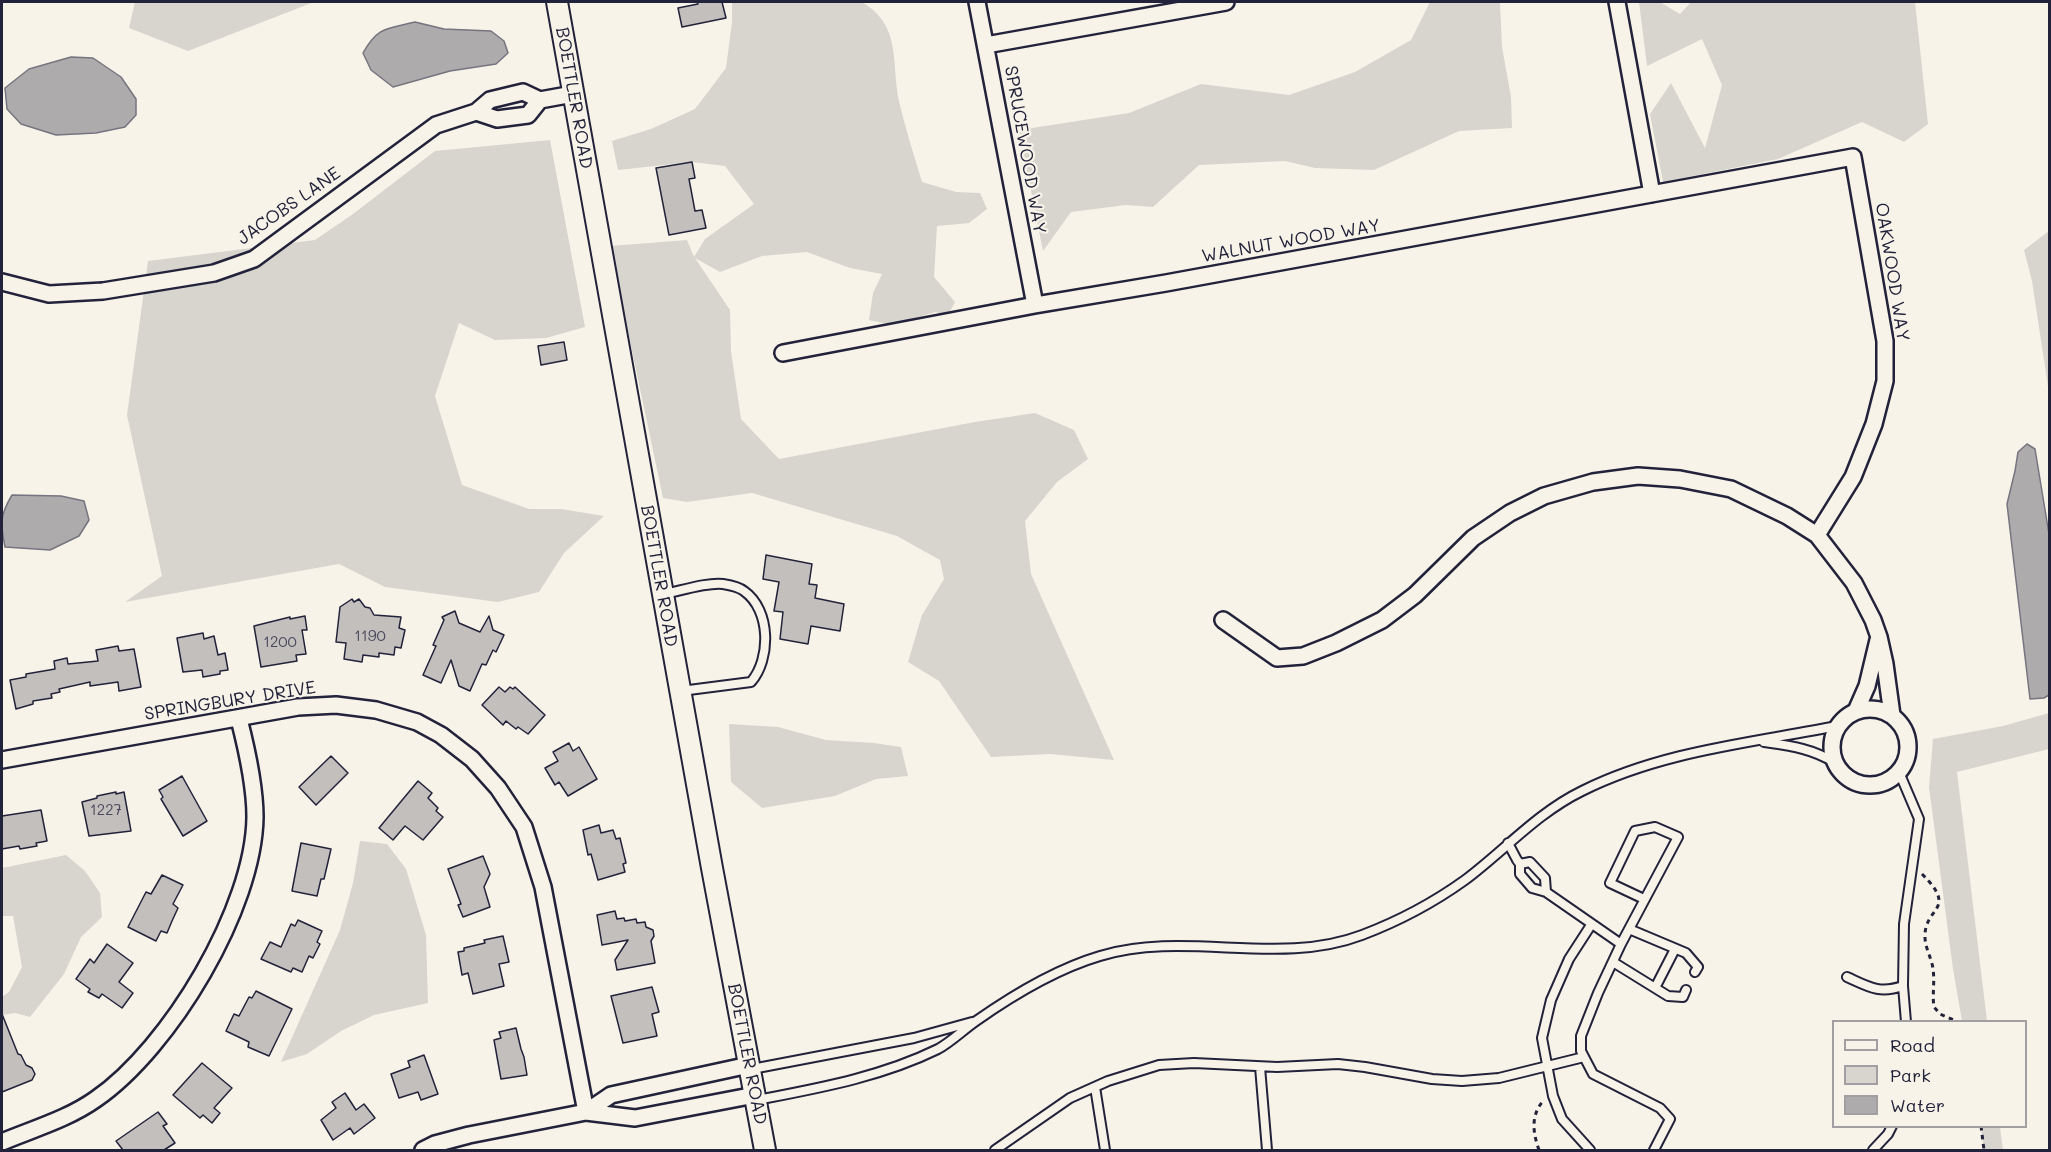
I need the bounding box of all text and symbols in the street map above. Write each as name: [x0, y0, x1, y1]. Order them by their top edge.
street label: BOETTLER ROAD: [551, 25, 597, 171]
street label: SPRUCEWOOD WAY: [1000, 64, 1050, 236]
street label: JACOBS LANE: [233, 162, 345, 250]
street label: OAKWOOD WAY: [1870, 201, 1914, 343]
street label: WALNUT WOOD WAY: [1200, 215, 1382, 267]
street label: BOETTLER ROAD: [636, 503, 682, 649]
house number: 1190: [354, 627, 386, 645]
house number: 1200: [263, 633, 297, 651]
street label: SPRINGBURY DRIVE: [143, 677, 317, 725]
house number: 1227: [90, 801, 122, 819]
street label: BOETTLER ROAD: [723, 982, 771, 1126]
legend: [1832, 1020, 2027, 1128]
text: Road: [1890, 1033, 1935, 1057]
text: Park: [1890, 1063, 1931, 1087]
text: Water: [1890, 1093, 1945, 1117]

